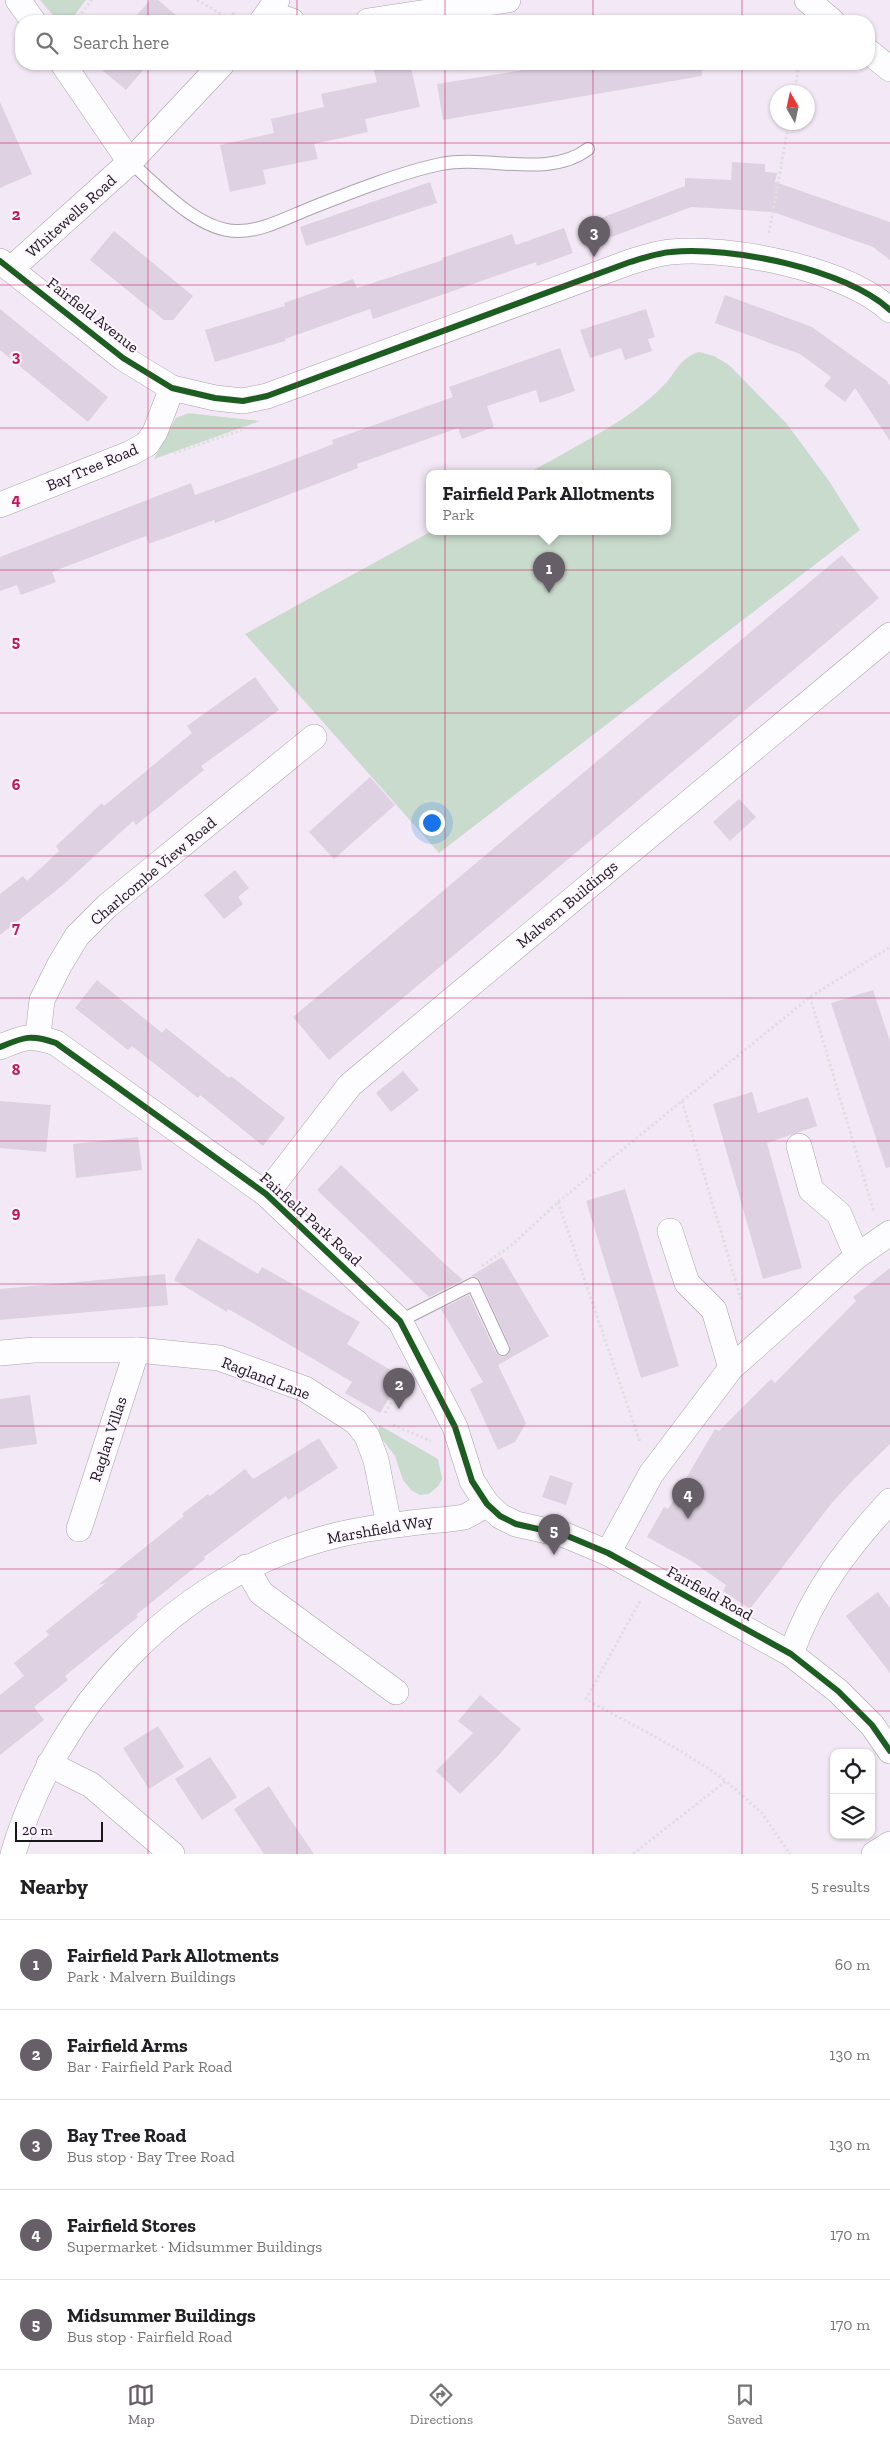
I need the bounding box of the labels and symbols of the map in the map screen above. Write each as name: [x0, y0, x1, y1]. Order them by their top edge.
north arrow: [770, 85, 815, 130]
street label: Whitewells Road: [22, 170, 120, 261]
text: 2: [12, 205, 21, 224]
pin: 3: [578, 216, 610, 257]
street label: Fairfield Avenue: [43, 273, 143, 357]
text: 3: [12, 347, 21, 366]
street label: Bay Tree Road: [43, 439, 141, 495]
text: 4: [11, 490, 21, 509]
pin: 1: [533, 552, 565, 593]
text: 5: [12, 632, 20, 651]
text: 6: [12, 775, 21, 794]
your location: [419, 810, 445, 836]
street label: Charlcombe View Road: [86, 813, 220, 929]
street label: Malvern Buildings: [513, 856, 621, 952]
text: 7: [12, 918, 20, 937]
text: 8: [12, 1060, 21, 1079]
street label: Fairfield Park Road: [256, 1168, 366, 1270]
text: 9: [12, 1203, 21, 1222]
street label: Ragland Lane: [219, 1352, 313, 1404]
pin: 2: [383, 1368, 415, 1409]
street label: Raglan Villas: [85, 1394, 131, 1484]
pin: 4: [672, 1478, 704, 1519]
street label: Marshfield Way: [326, 1510, 435, 1548]
pin: 5: [538, 1514, 570, 1555]
street label: Fairfield Road: [664, 1562, 756, 1625]
scale bar: [15, 1819, 102, 1842]

